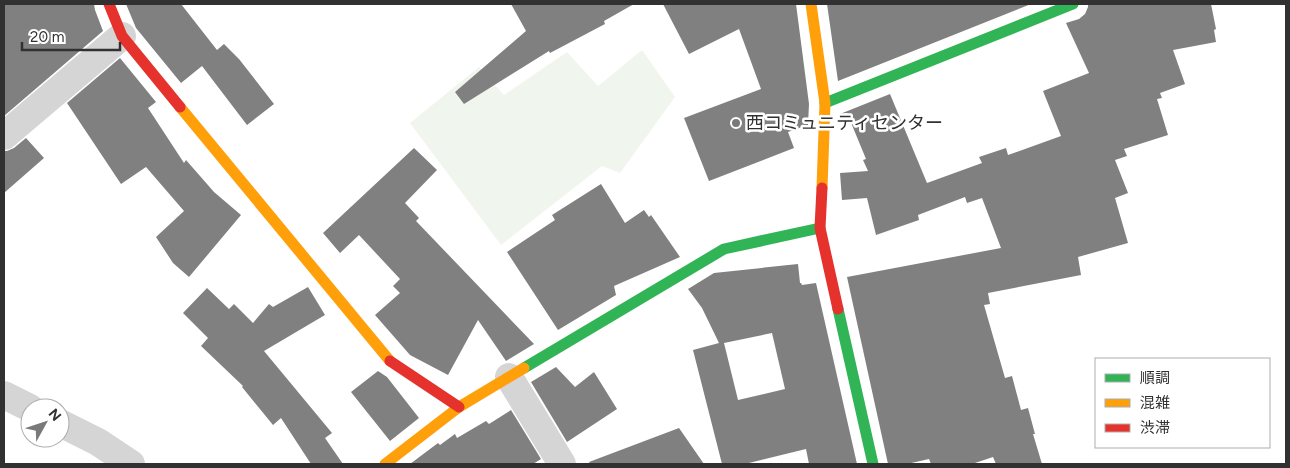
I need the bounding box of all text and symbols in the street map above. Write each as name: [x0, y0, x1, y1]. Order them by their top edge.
scale bar: [22, 20, 120, 52]
text: 20 m: [30, 28, 64, 46]
place label: 西コミュニティセンター: [746, 112, 943, 134]
marker: 西コミュニティセンター: [730, 117, 742, 129]
legend: [1095, 358, 1270, 448]
text: 順調: [1140, 369, 1170, 387]
text: 混雑: [1140, 394, 1170, 412]
north arrow: [20, 398, 70, 448]
text: N: [45, 405, 65, 425]
text: 渋滞: [1140, 419, 1170, 437]

